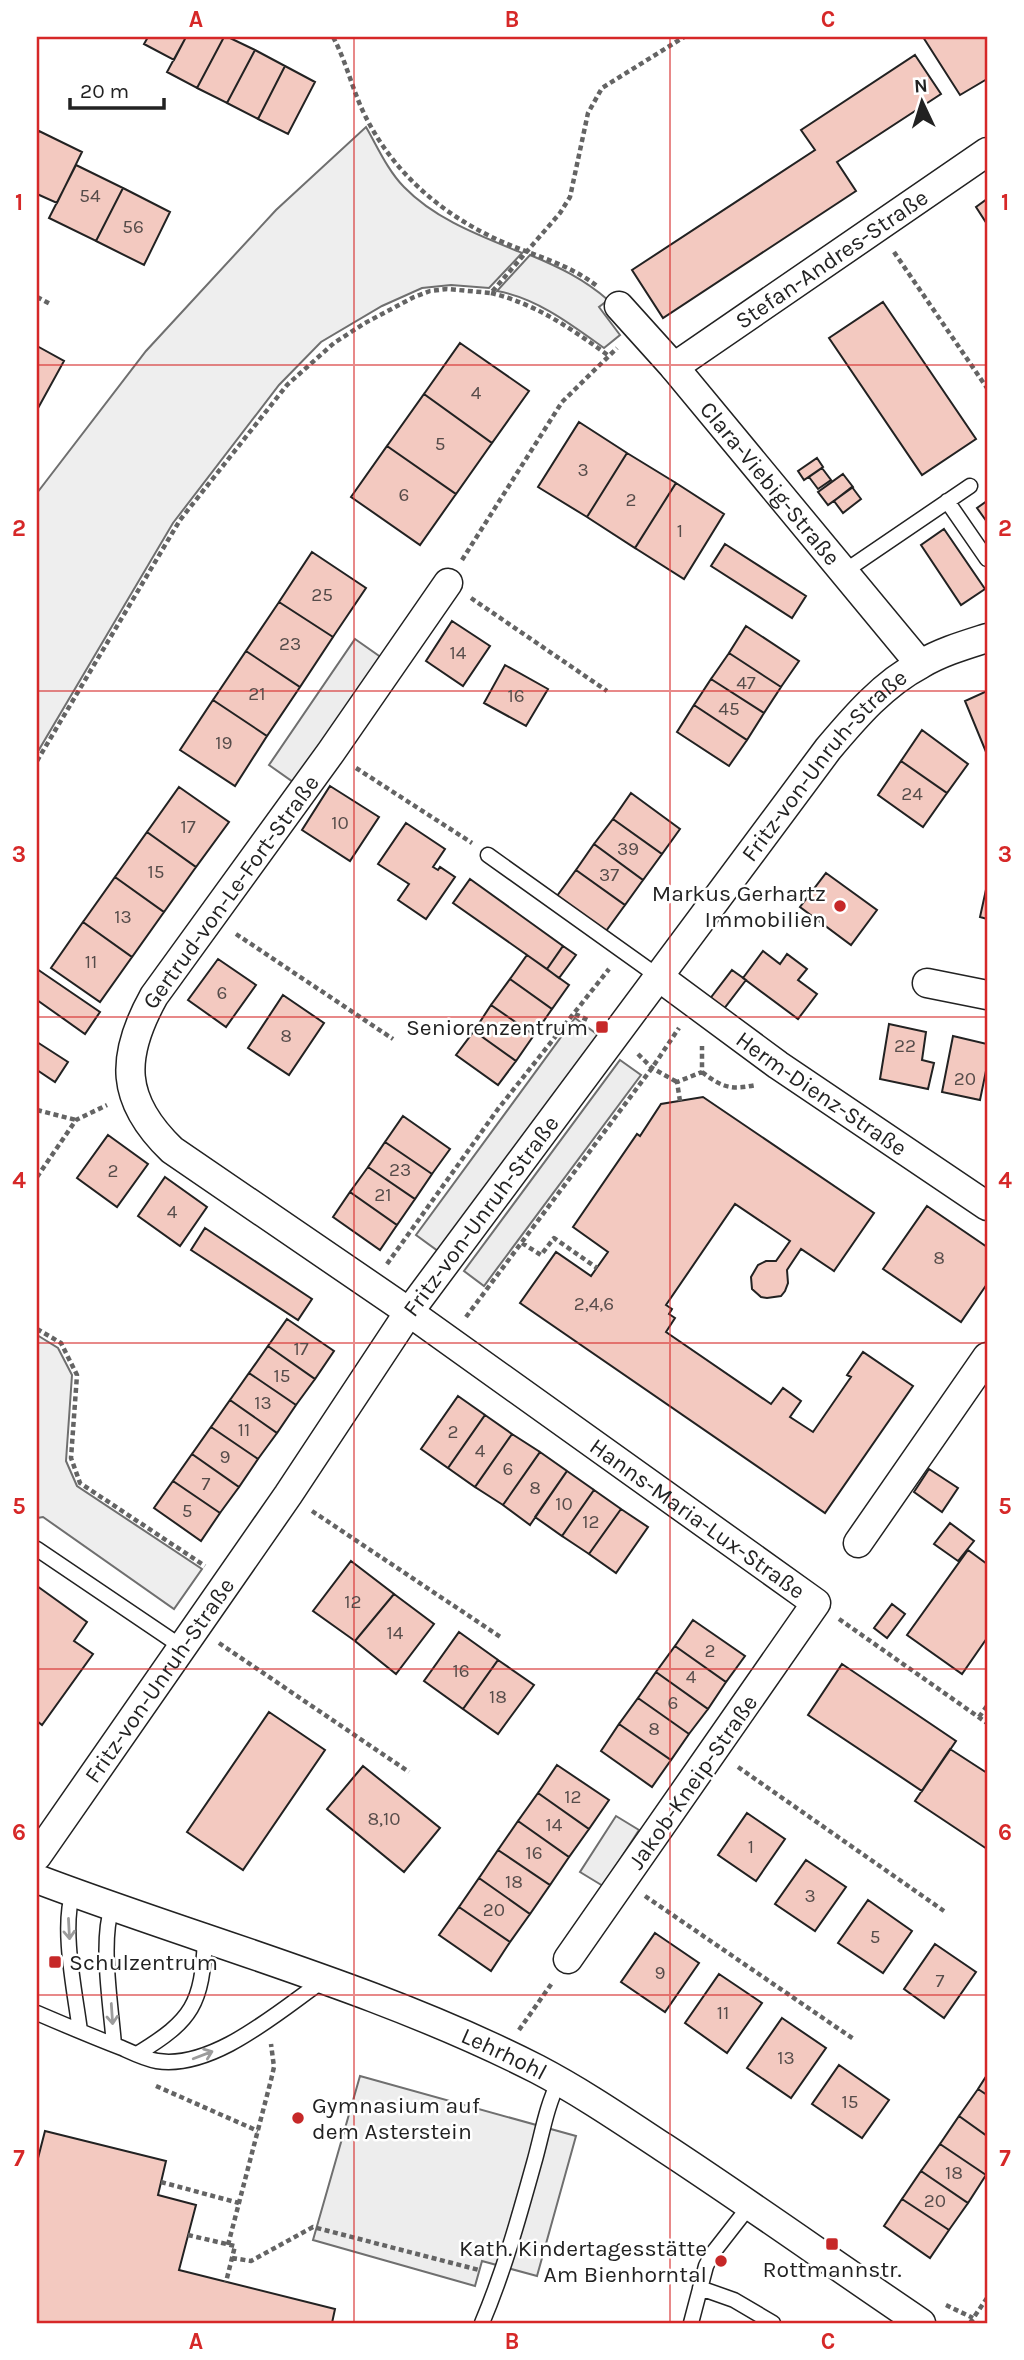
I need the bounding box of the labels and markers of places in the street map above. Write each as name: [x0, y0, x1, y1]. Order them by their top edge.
place label: Markus Gerhartz Immobilien: [652, 880, 826, 933]
marker: Markus Gerhartz Immobilien: [832, 898, 848, 914]
place label: Seniorenzentrum: [406, 1014, 588, 1041]
marker: Seniorenzentrum: [594, 1019, 610, 1035]
place label: Schulzentrum: [69, 1949, 218, 1976]
marker: Schulzentrum: [47, 1954, 63, 1970]
place label: Gymnasium auf dem Asterstein: [312, 2092, 480, 2145]
marker: Gymnasium auf dem Asterstein: [290, 2110, 306, 2126]
place label: Kath. Kindertagesstätte Am Bienhorntal: [459, 2235, 707, 2288]
marker: Rottmannstr.: [824, 2236, 840, 2252]
marker: Kath. Kindertagesstätte Am Bienhorntal: [713, 2253, 729, 2269]
place label: Rottmannstr.: [762, 2256, 902, 2283]

